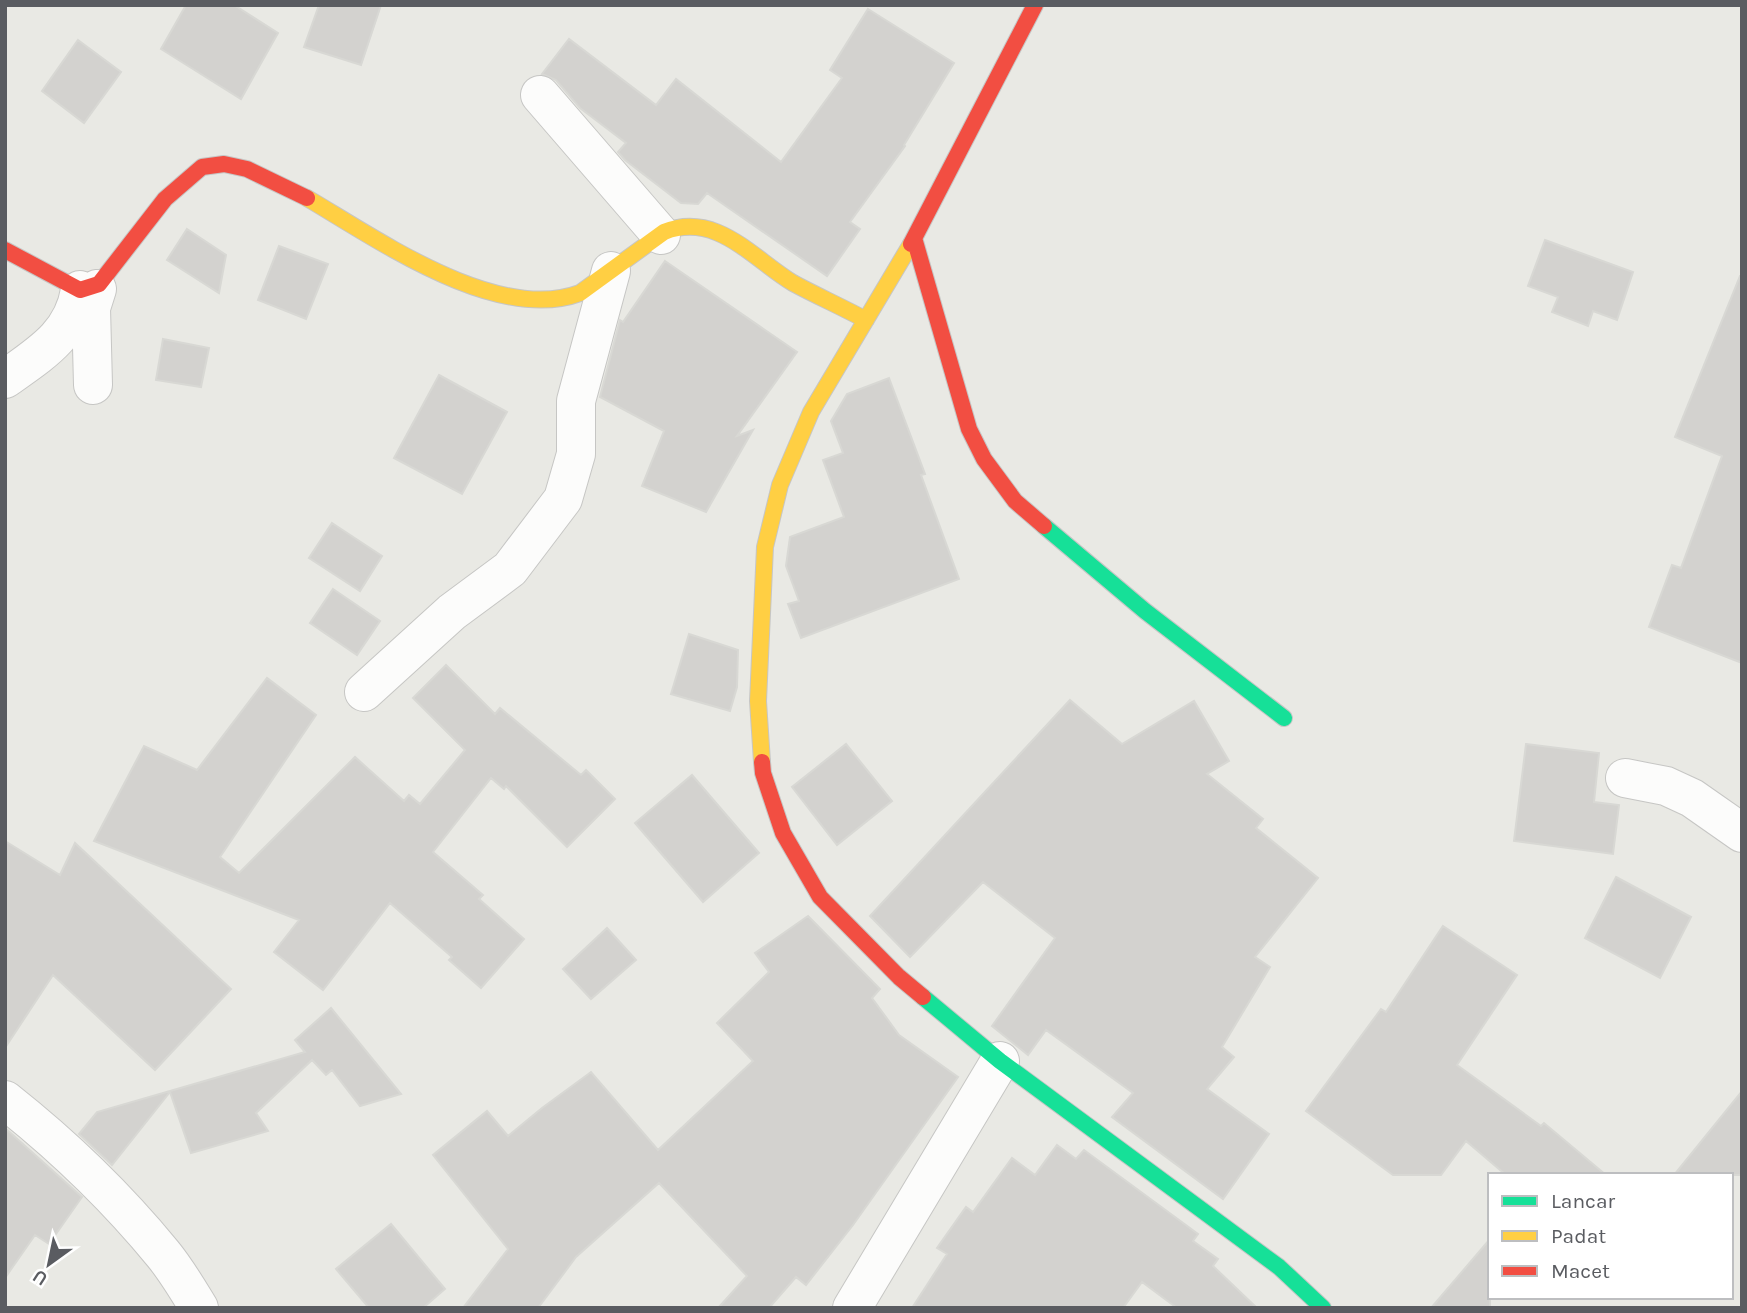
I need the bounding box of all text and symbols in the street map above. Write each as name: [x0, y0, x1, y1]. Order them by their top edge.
legend: [1488, 1173, 1733, 1299]
text: Lancar: [1551, 1189, 1615, 1213]
text: Padat: [1551, 1224, 1606, 1248]
north arrow: [14, 1229, 84, 1299]
text: Macet: [1551, 1259, 1610, 1283]
text: U: [29, 1265, 52, 1290]

